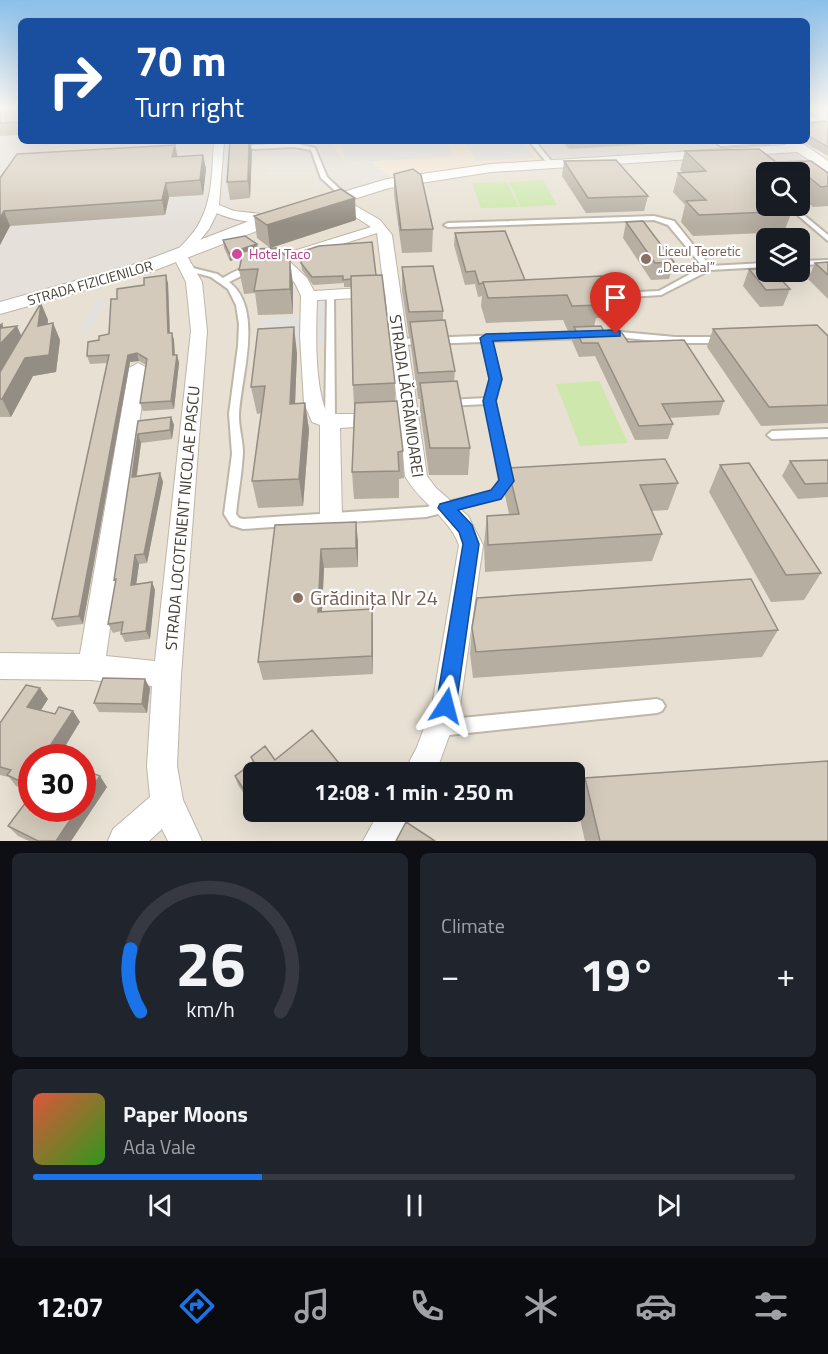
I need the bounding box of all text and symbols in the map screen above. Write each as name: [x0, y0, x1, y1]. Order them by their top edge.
text: 70 m: [135, 28, 227, 92]
icon: right: [36, 42, 114, 120]
text: Turn right: [135, 86, 244, 127]
map controls: [756, 162, 810, 282]
button: search: [756, 162, 810, 216]
button: layers: [756, 228, 810, 282]
place label: Liceul Teoretic „Decebal”: [658, 240, 741, 277]
place label: Hotel Taco: [249, 243, 311, 264]
marker: Hotel Taco: [230, 247, 244, 261]
marker: Liceul Teoretic „Decebal”: [639, 252, 653, 266]
street label: STRADA FIZICIENILOR: [25, 255, 155, 311]
pin: [590, 272, 641, 334]
icon: arrive: [599, 281, 632, 314]
street label: STRADA LĂCRĂMIOAREI: [384, 313, 430, 479]
street label: STRADA LOCOTENENT NICOLAE PASCU: [158, 385, 206, 651]
place label: Grădinița Nr 24: [310, 582, 438, 613]
marker: Grădinița Nr 24: [291, 591, 305, 605]
position arrow: [414, 674, 478, 738]
speed limit sign: 30: [18, 744, 96, 822]
text: 12:08 · 1 min · 250 m: [314, 775, 514, 809]
text: Climate: [441, 910, 505, 941]
text: 26: [175, 915, 245, 1010]
text: 19°: [580, 940, 656, 1008]
text: −: [441, 950, 459, 1000]
text: +: [777, 950, 795, 1000]
text: km/h: [186, 993, 234, 1025]
text: Paper Moons: [123, 1097, 248, 1131]
text: Ada Vale: [123, 1131, 196, 1162]
icon: previous: [144, 1189, 177, 1222]
icon: pause: [398, 1189, 431, 1222]
icon: next: [652, 1189, 685, 1222]
icon: directions: [176, 1285, 218, 1327]
icon: music: [291, 1285, 333, 1327]
icon: phone: [406, 1285, 448, 1327]
icon: climate: [520, 1285, 562, 1327]
icon: car: [635, 1285, 677, 1327]
icon: filters: [750, 1285, 792, 1327]
text: 12:07: [36, 1286, 104, 1327]

